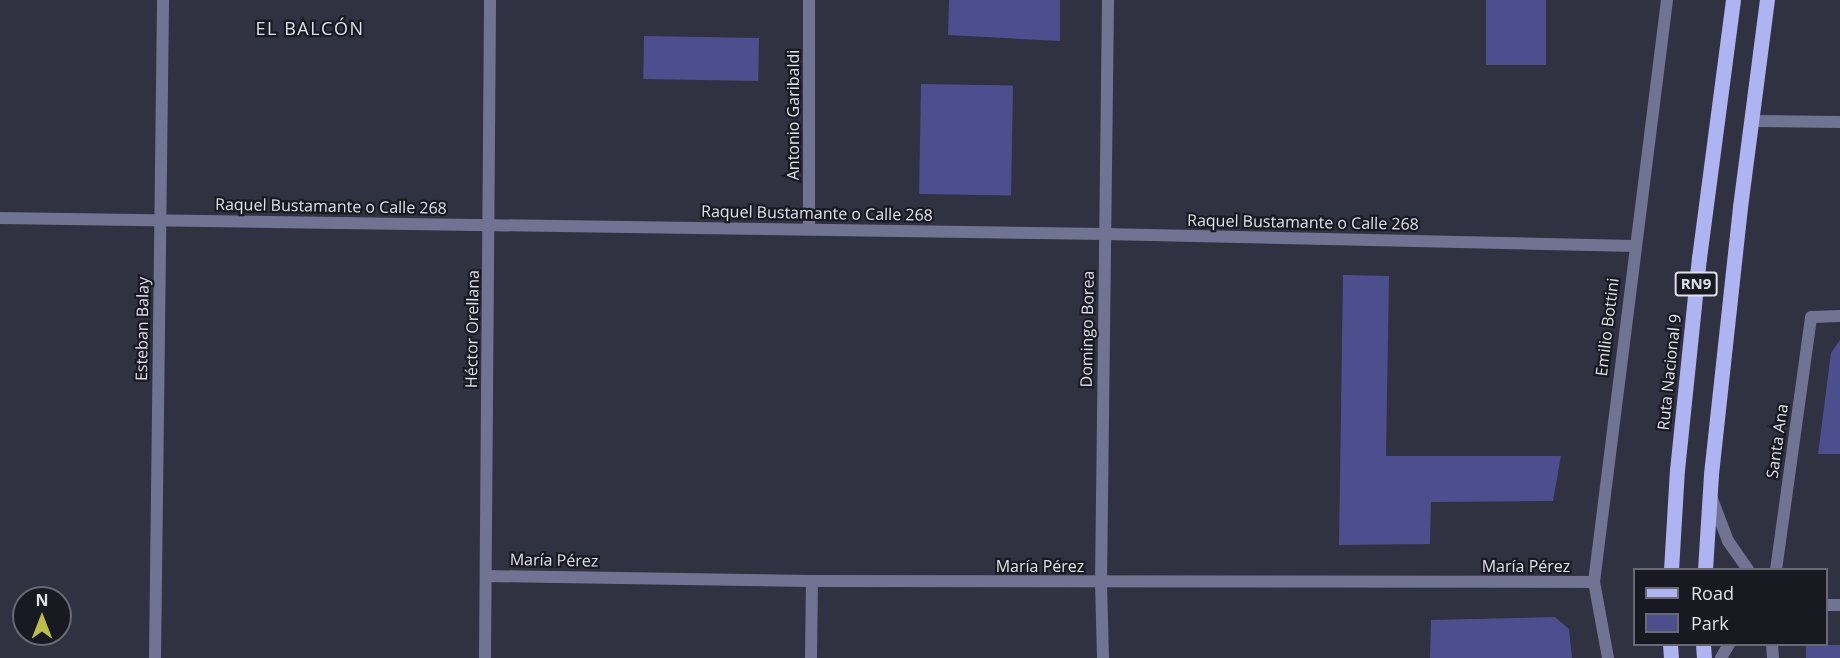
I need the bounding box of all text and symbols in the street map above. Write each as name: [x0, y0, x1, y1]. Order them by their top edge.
district label: EL BALCÓN: [256, 17, 364, 39]
street label: Antonio Garibaldi: [783, 50, 803, 180]
street label: Raquel Bustamante o Calle 268: [215, 194, 447, 218]
street label: Raquel Bustamante o Calle 268: [701, 201, 933, 225]
street label: Raquel Bustamante o Calle 268: [1187, 210, 1419, 234]
street label: Héctor Orellana: [461, 270, 483, 388]
street label: Domingo Borea: [1076, 270, 1098, 388]
road number: RN9: [1674, 272, 1718, 296]
street label: Esteban Balay: [131, 277, 153, 381]
street label: Emilio Bottini: [1591, 277, 1623, 377]
street label: Ruta Nacional 9: [1653, 313, 1685, 431]
street label: Santa Ana: [1762, 403, 1792, 479]
street label: María Pérez: [510, 550, 598, 570]
street label: María Pérez: [996, 556, 1084, 576]
street label: María Pérez: [1482, 556, 1570, 576]
legend: [1633, 568, 1828, 646]
text: Road: [1691, 581, 1734, 605]
north arrow: [12, 586, 72, 646]
text: N: [35, 589, 49, 611]
text: Park: [1691, 611, 1729, 635]

